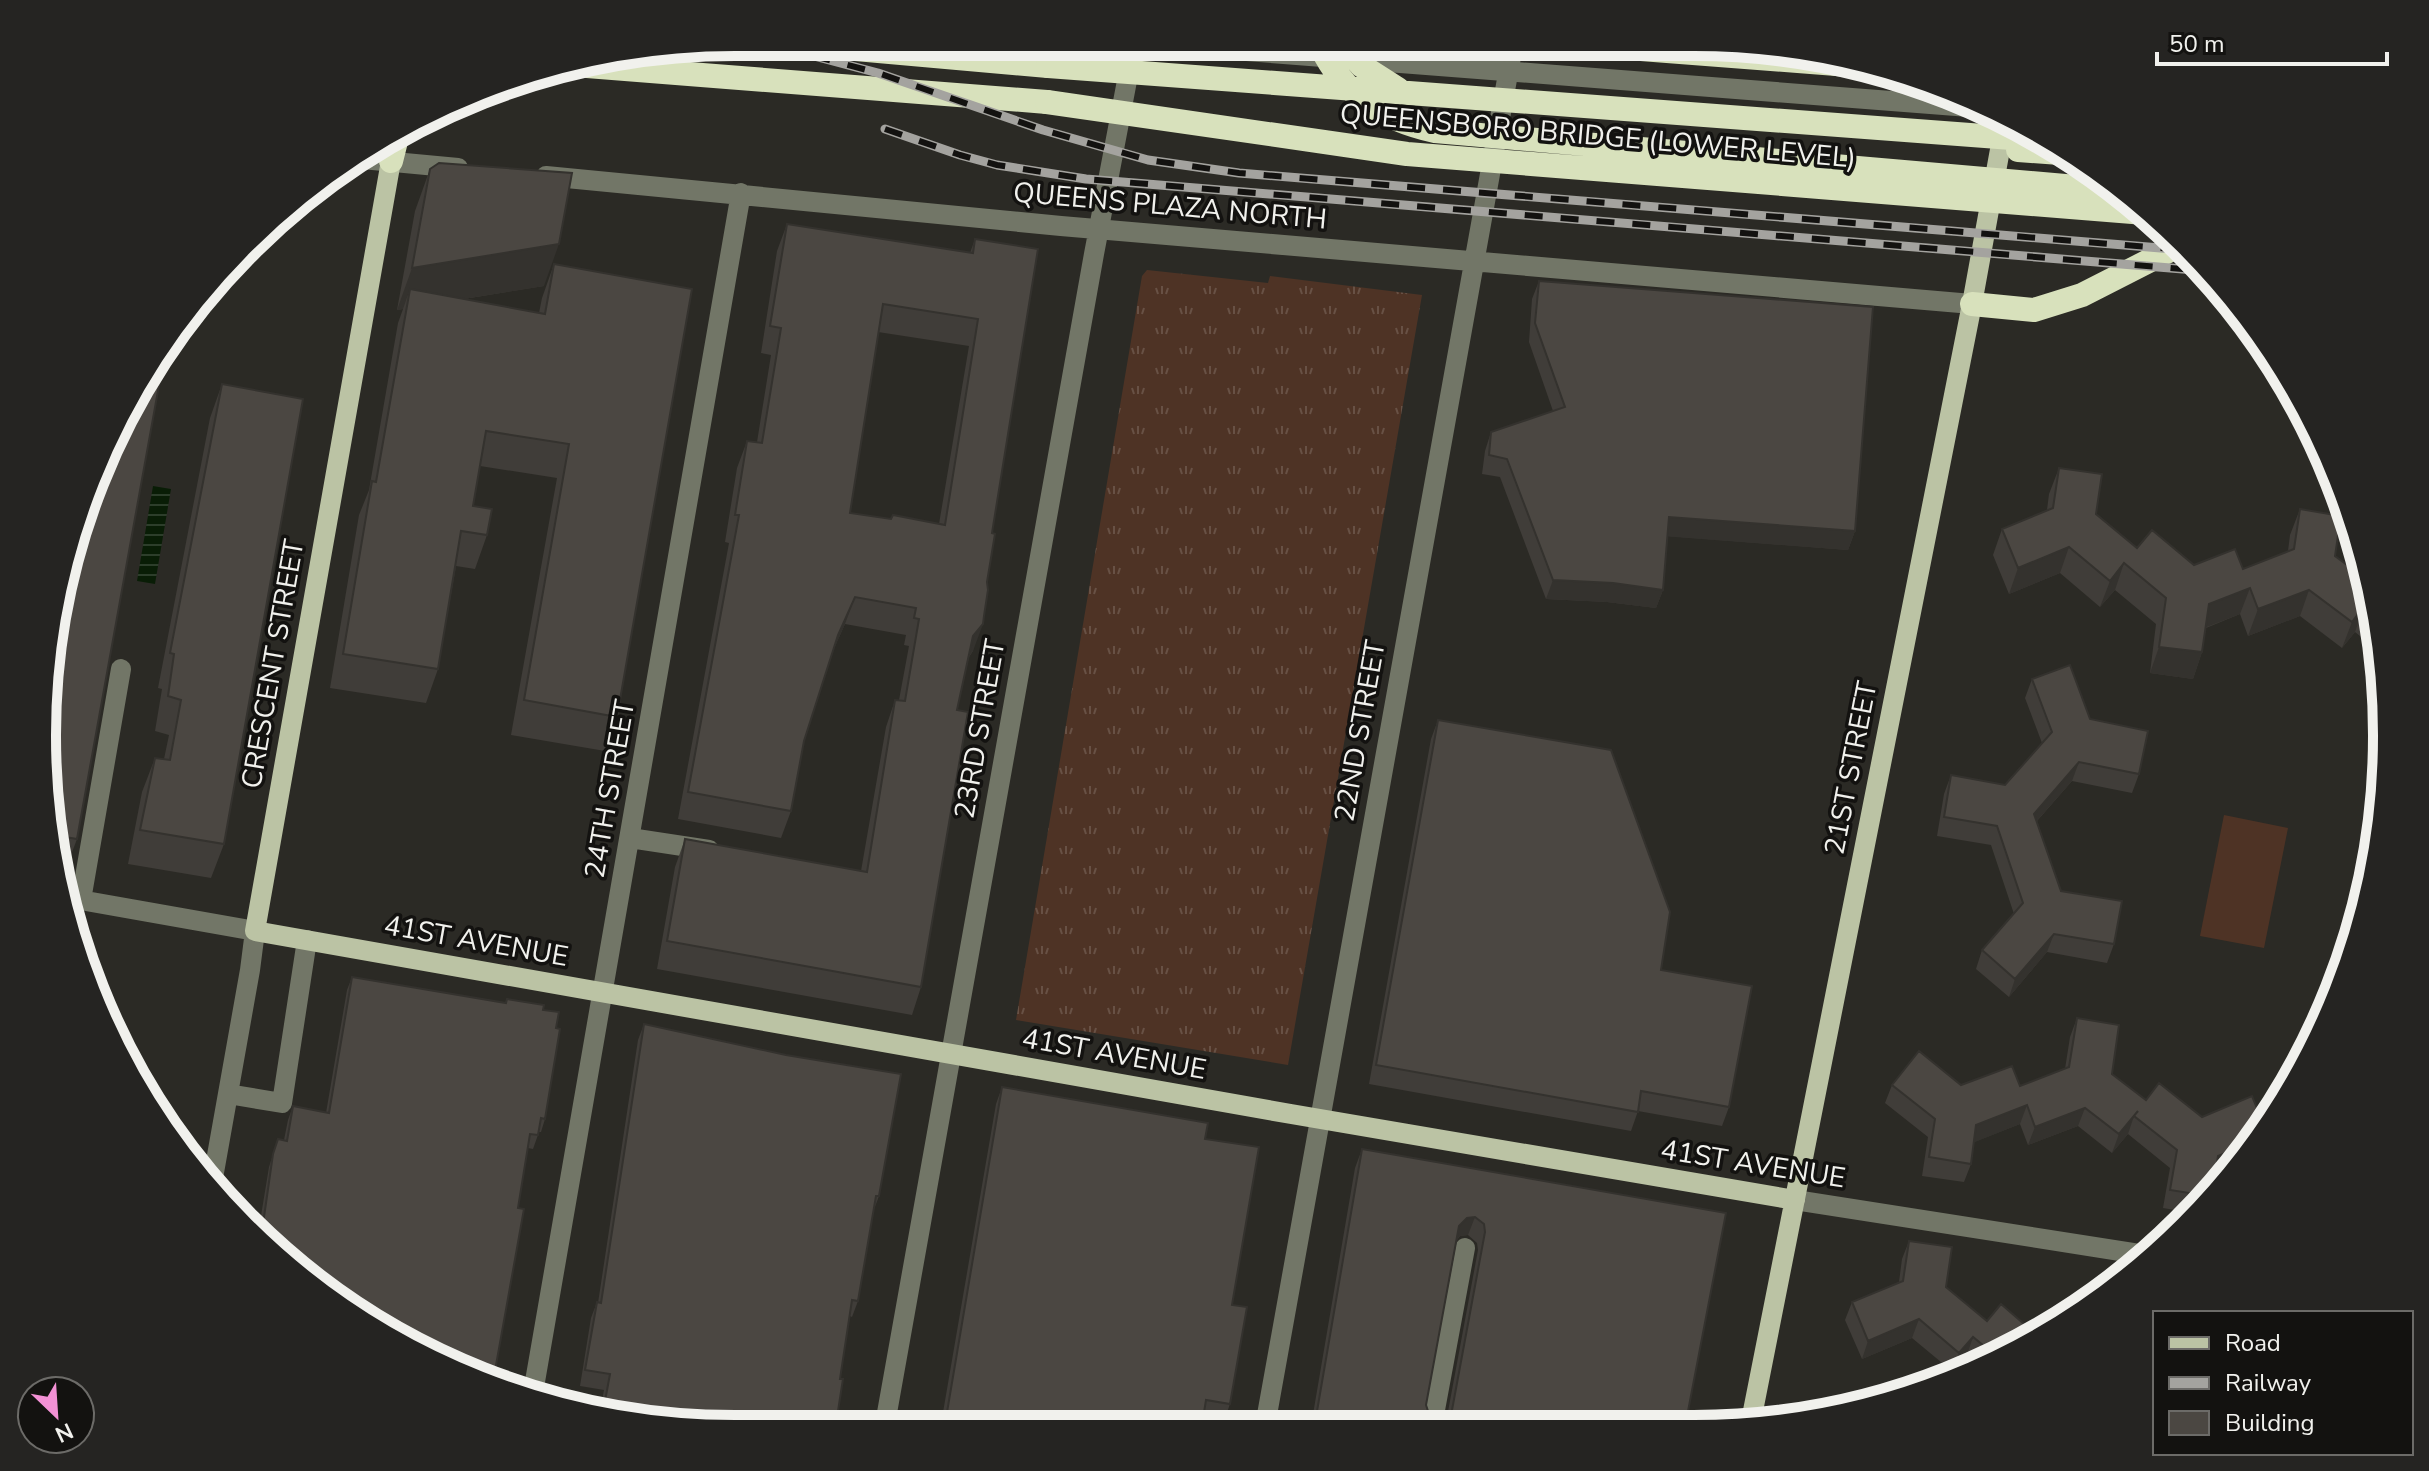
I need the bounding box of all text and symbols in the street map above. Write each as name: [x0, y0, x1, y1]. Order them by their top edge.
scale bar: [2157, 16, 2387, 66]
text: 50 m: [2169, 28, 2225, 60]
street label: QUEENSBORO BRIDGE (LOWER LEVEL): [1338, 95, 1858, 177]
street label: QUEENS PLAZA NORTH: [1012, 173, 1328, 239]
street label: CRESCENT STREET: [232, 536, 314, 792]
street label: 23RD STREET: [946, 636, 1015, 822]
street label: 22ND STREET: [1325, 637, 1395, 825]
street label: 21ST STREET: [1816, 678, 1886, 858]
street label: 24TH STREET: [576, 697, 644, 881]
street label: 41ST AVENUE: [381, 906, 571, 976]
street label: 41ST AVENUE: [1019, 1019, 1209, 1089]
street label: 41ST AVENUE: [1658, 1131, 1848, 1197]
legend: [2153, 1311, 2413, 1455]
text: Road: [2225, 1327, 2281, 1359]
text: Railway: [2225, 1367, 2312, 1399]
north arrow: [16, 1375, 96, 1455]
text: Building: [2225, 1407, 2315, 1439]
text: N: [50, 1415, 78, 1449]

